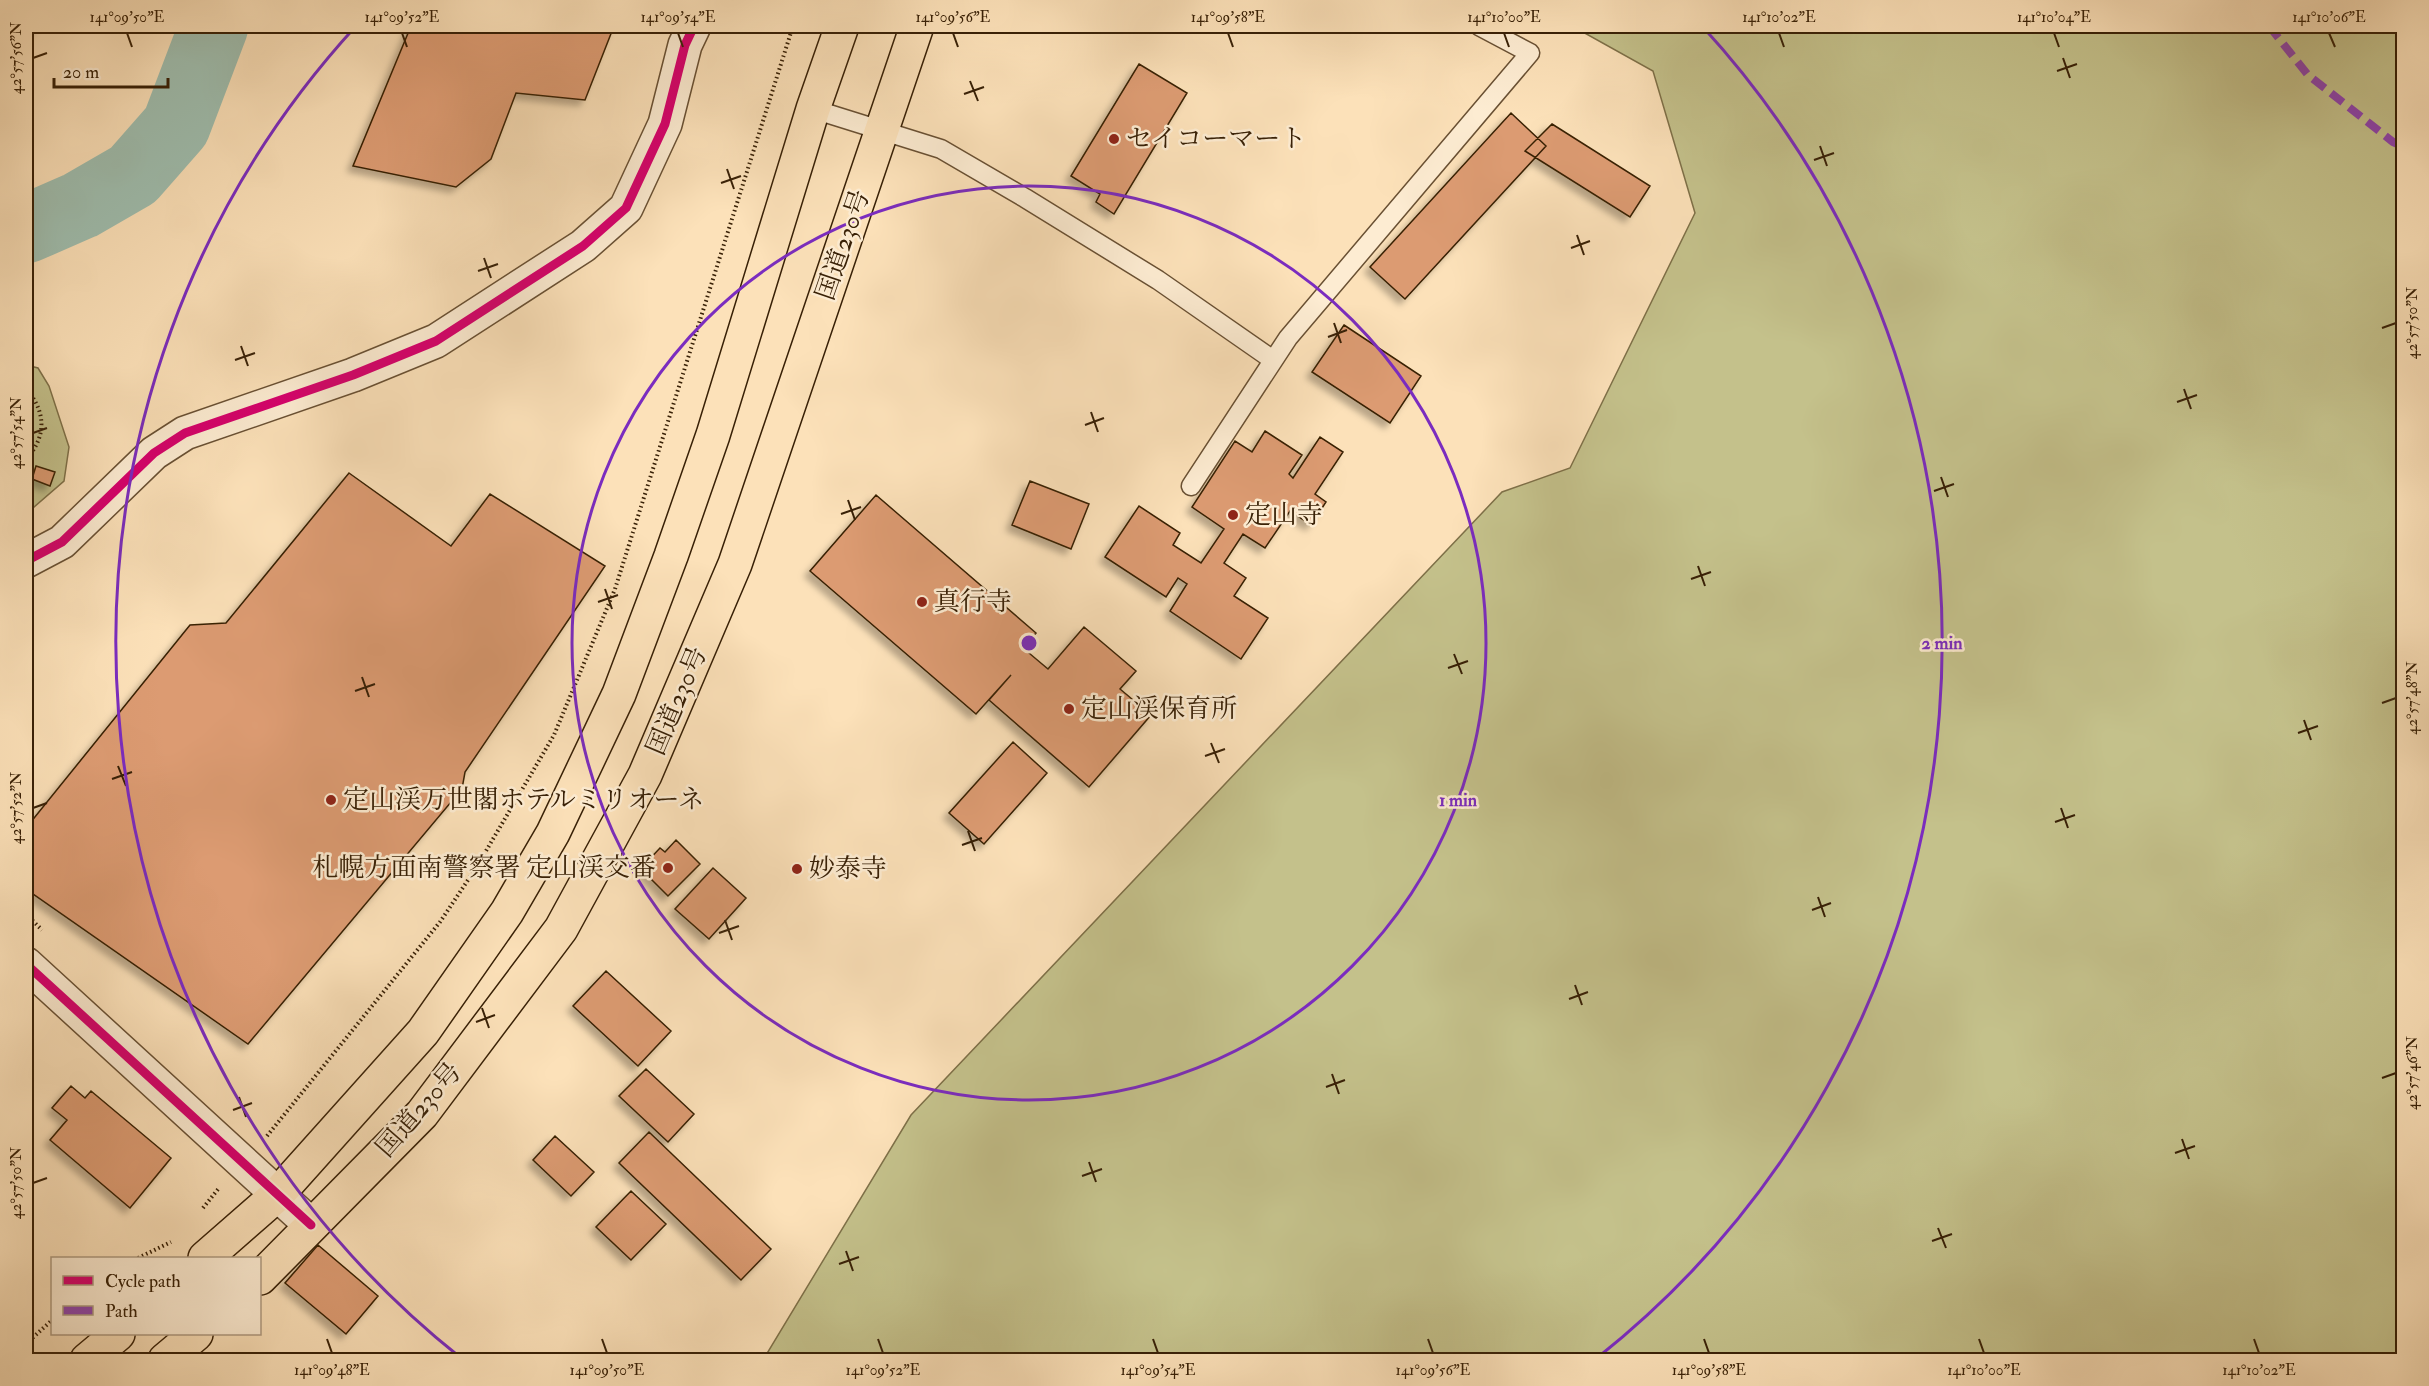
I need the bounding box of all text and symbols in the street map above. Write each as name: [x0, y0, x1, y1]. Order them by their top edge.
text: 141°09'50"E: [90, 8, 165, 27]
text: 141°09'52"E: [365, 8, 440, 27]
text: 141°09'54"E: [641, 8, 716, 27]
text: 141°09'56"E: [916, 8, 991, 27]
text: 141°09'58"E: [1191, 8, 1265, 27]
text: 141°10'00"E: [1467, 8, 1541, 27]
text: 141°10'02"E: [1742, 8, 1816, 27]
text: 141°10'04"E: [2017, 8, 2091, 27]
text: 141°10'06"E: [2292, 8, 2366, 27]
text: 42°57'56"N: [7, 21, 26, 94]
scale bar: [54, 51, 168, 89]
text: 20 m: [63, 61, 99, 84]
place label: セイコーマート: [1126, 123, 1306, 155]
marker: セイコーマート: [1107, 132, 1121, 146]
street label: 国道230号: [809, 186, 877, 304]
text: 42°57'50"N: [2403, 286, 2422, 359]
text: 42°57'54"N: [7, 396, 26, 469]
place label: 定山寺: [1245, 499, 1323, 531]
marker: 定山寺: [1226, 508, 1240, 522]
place label: 真行寺: [934, 586, 1012, 618]
marker: 真行寺: [915, 595, 929, 609]
text: 2 min: [1922, 632, 1963, 655]
centre of rings: [1019, 633, 1039, 653]
street label: 国道230号: [640, 642, 714, 760]
text: 42°57'48"N: [2403, 661, 2422, 735]
place label: 定山渓保育所: [1081, 693, 1237, 725]
marker: 定山渓保育所: [1062, 702, 1076, 716]
text: 42°57'52"N: [7, 771, 26, 844]
place label: 定山渓万世閣ホテルミリオーネ: [343, 784, 704, 816]
text: 1 min: [1439, 789, 1478, 812]
marker: 定山渓万世閣ホテルミリオーネ: [324, 793, 338, 807]
place label: 札幌方面南警察署 定山渓交番: [313, 852, 656, 884]
place label: 妙泰寺: [809, 853, 887, 885]
marker: 札幌方面南警察署 定山渓交番: [661, 861, 675, 875]
marker: 妙泰寺: [790, 862, 804, 876]
text: 42°57'46"N: [2403, 1035, 2422, 1110]
street label: 国道230号: [369, 1056, 469, 1164]
text: 42°57'50"N: [7, 1146, 26, 1219]
legend: [51, 1257, 261, 1335]
text: Cycle path: [105, 1270, 181, 1293]
text: Path: [105, 1300, 138, 1323]
text: 141°09'48"E: [294, 1361, 370, 1380]
text: 141°09'50"E: [570, 1361, 645, 1380]
text: 141°09'52"E: [846, 1361, 921, 1380]
text: 141°09'54"E: [1121, 1361, 1196, 1380]
text: 141°09'56"E: [1396, 1361, 1471, 1380]
text: 141°09'58"E: [1672, 1361, 1746, 1380]
text: 141°10'00"E: [1947, 1361, 2021, 1380]
text: 141°10'02"E: [2222, 1361, 2296, 1380]

